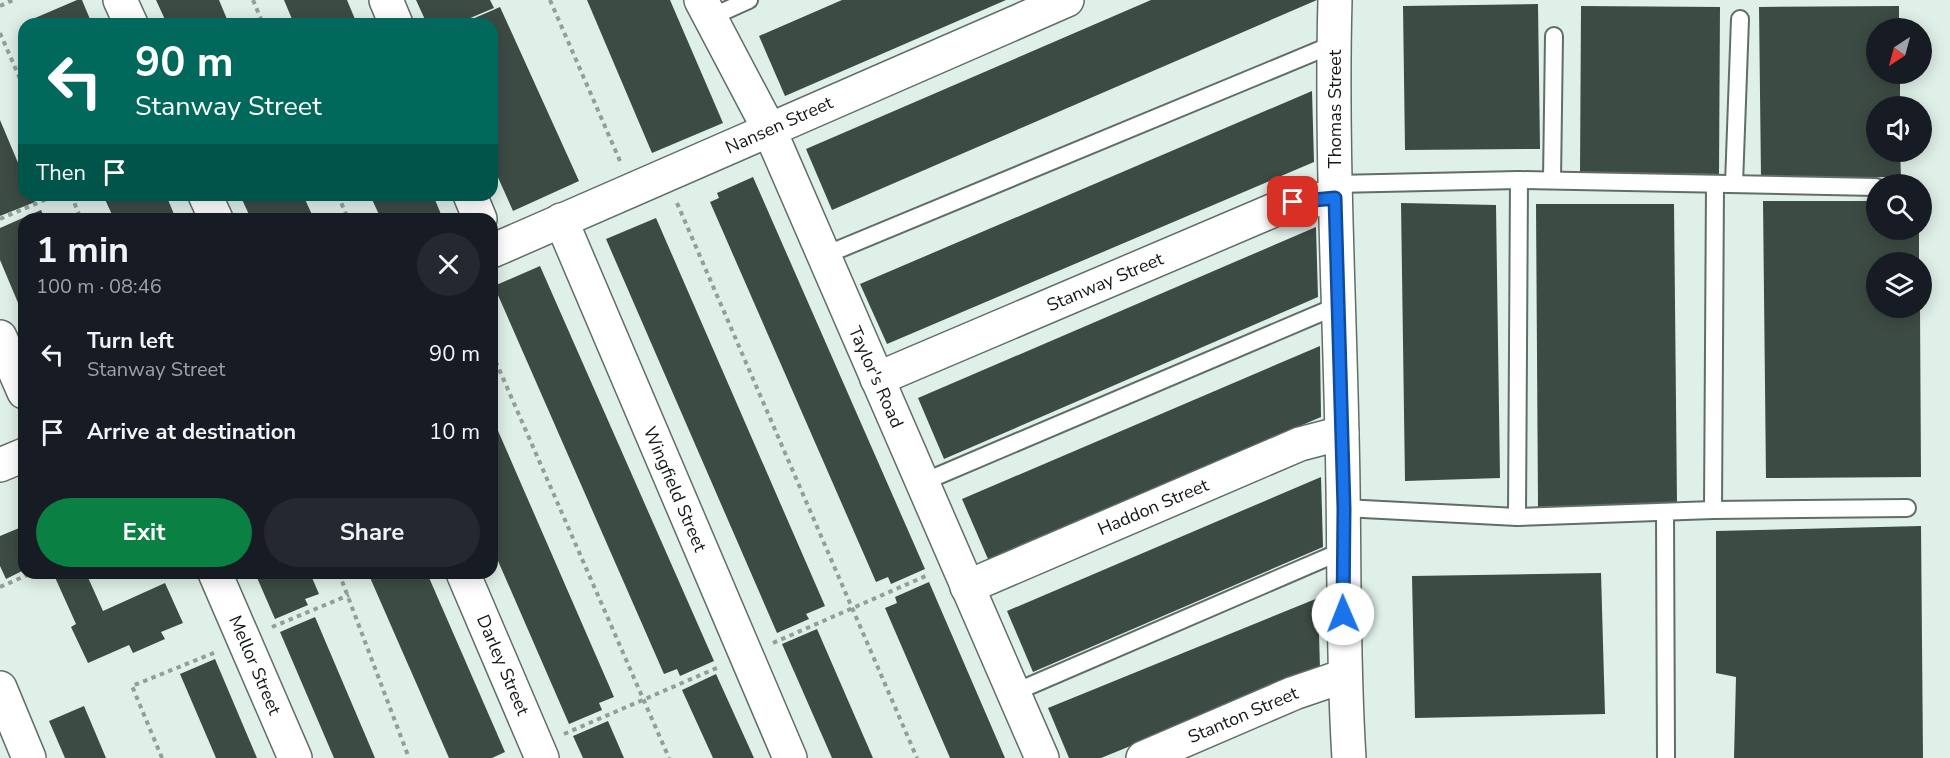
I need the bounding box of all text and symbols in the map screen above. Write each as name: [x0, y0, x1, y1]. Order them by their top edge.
north arrow: [1866, 18, 1932, 84]
map controls: [1866, 18, 1932, 318]
text: 90 m: [135, 34, 234, 91]
icon: left: [36, 42, 114, 120]
street label: Thomas Street: [1323, 49, 1347, 168]
text: Stanway Street: [135, 88, 322, 125]
street label: Nansen Street: [721, 90, 837, 159]
button: sound: [1866, 96, 1932, 162]
icon: arrive: [98, 156, 131, 189]
text: Then: [36, 158, 86, 188]
button: search: [1866, 174, 1932, 240]
pin: [1267, 176, 1318, 227]
icon: arrive: [1276, 185, 1309, 218]
text: 1 min: [36, 226, 129, 275]
button: close: [417, 233, 480, 296]
street label: Stanway Street: [1043, 246, 1168, 317]
button: layers: [1866, 252, 1932, 318]
text: 100 m · 08:46: [36, 273, 162, 300]
street label: Taylor's Road: [843, 322, 909, 432]
text: Turn left: [87, 326, 174, 356]
icon: left: [36, 338, 69, 371]
text: 90 m: [429, 339, 480, 369]
text: Stanway Street: [87, 356, 225, 383]
icon: arrive: [36, 416, 69, 449]
text: Arrive at destination: [87, 417, 296, 447]
text: 10 m: [429, 417, 480, 447]
street label: Wingfield Street: [638, 423, 712, 556]
street label: Haddon Street: [1094, 473, 1213, 541]
button: Exit: [36, 498, 252, 567]
button: Share: [264, 498, 480, 567]
position arrow: [1311, 582, 1375, 646]
street label: Darley Street: [471, 611, 535, 720]
street label: Mellor Street: [223, 612, 287, 719]
street label: Stanton Street: [1184, 681, 1302, 749]

